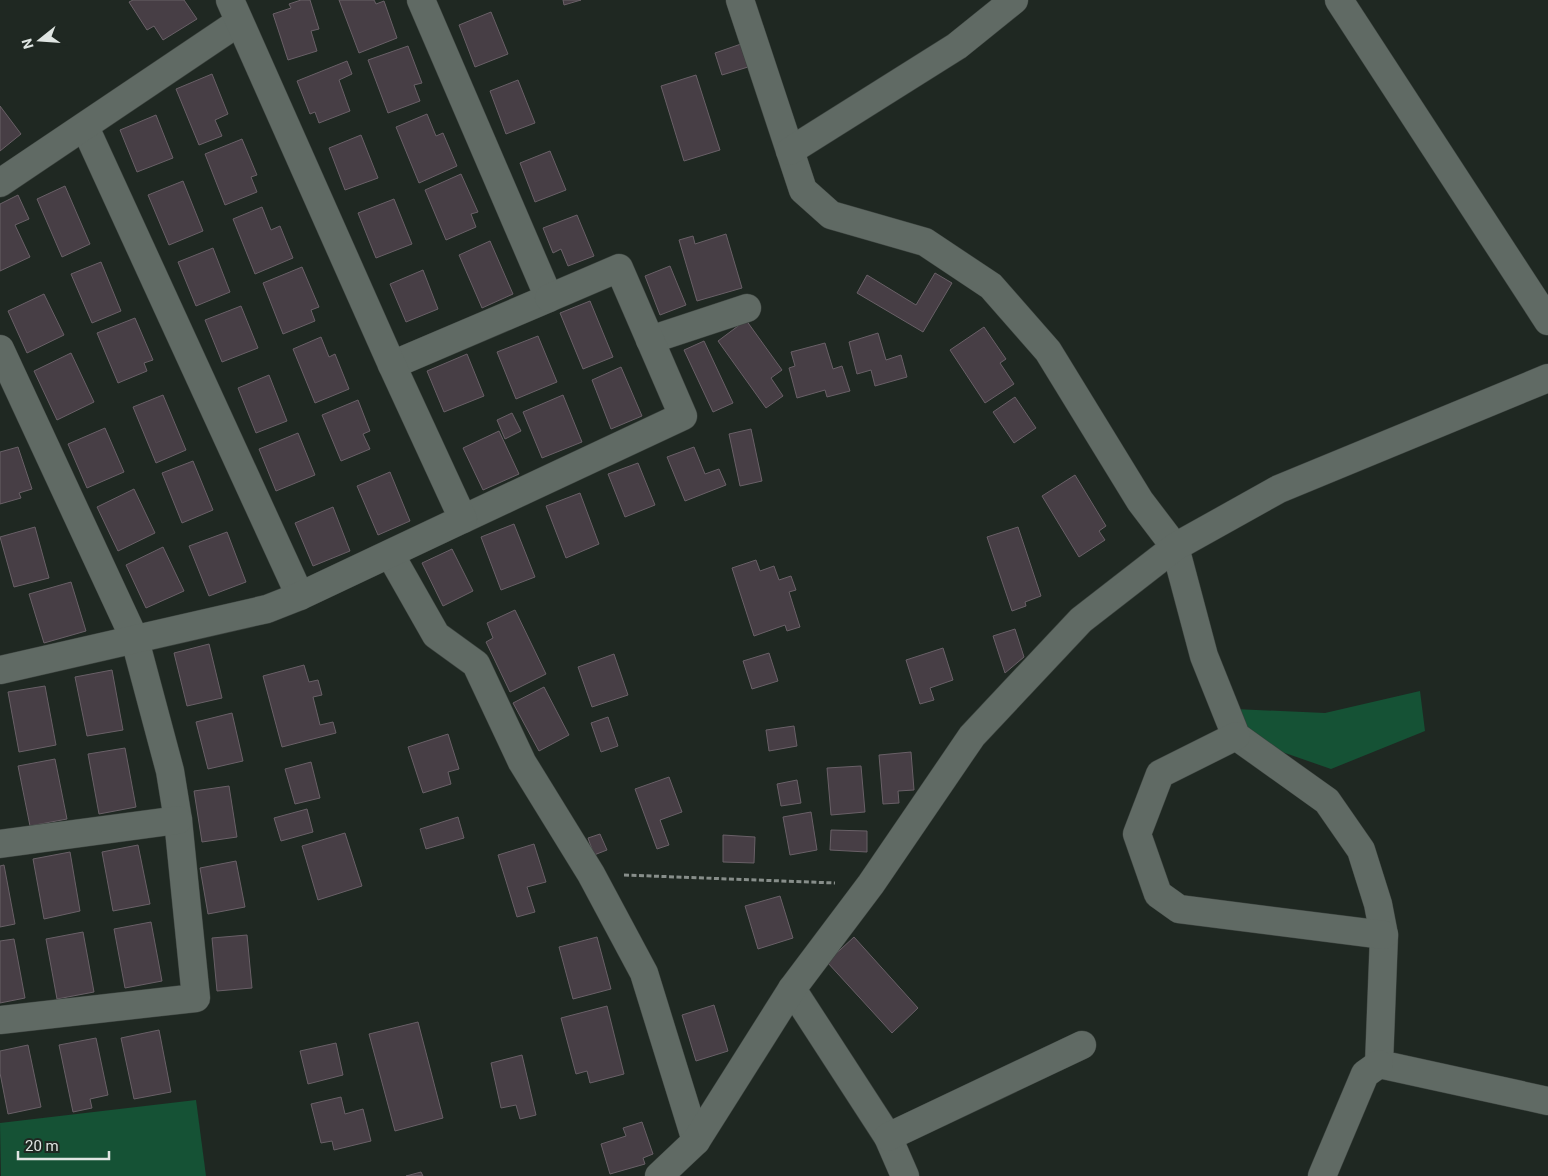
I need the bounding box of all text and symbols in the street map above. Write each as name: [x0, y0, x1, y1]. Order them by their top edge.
north arrow: [15, 15, 65, 65]
text: N: [18, 37, 37, 51]
scale bar: [18, 1128, 109, 1160]
text: 20 m: [25, 1137, 59, 1155]

